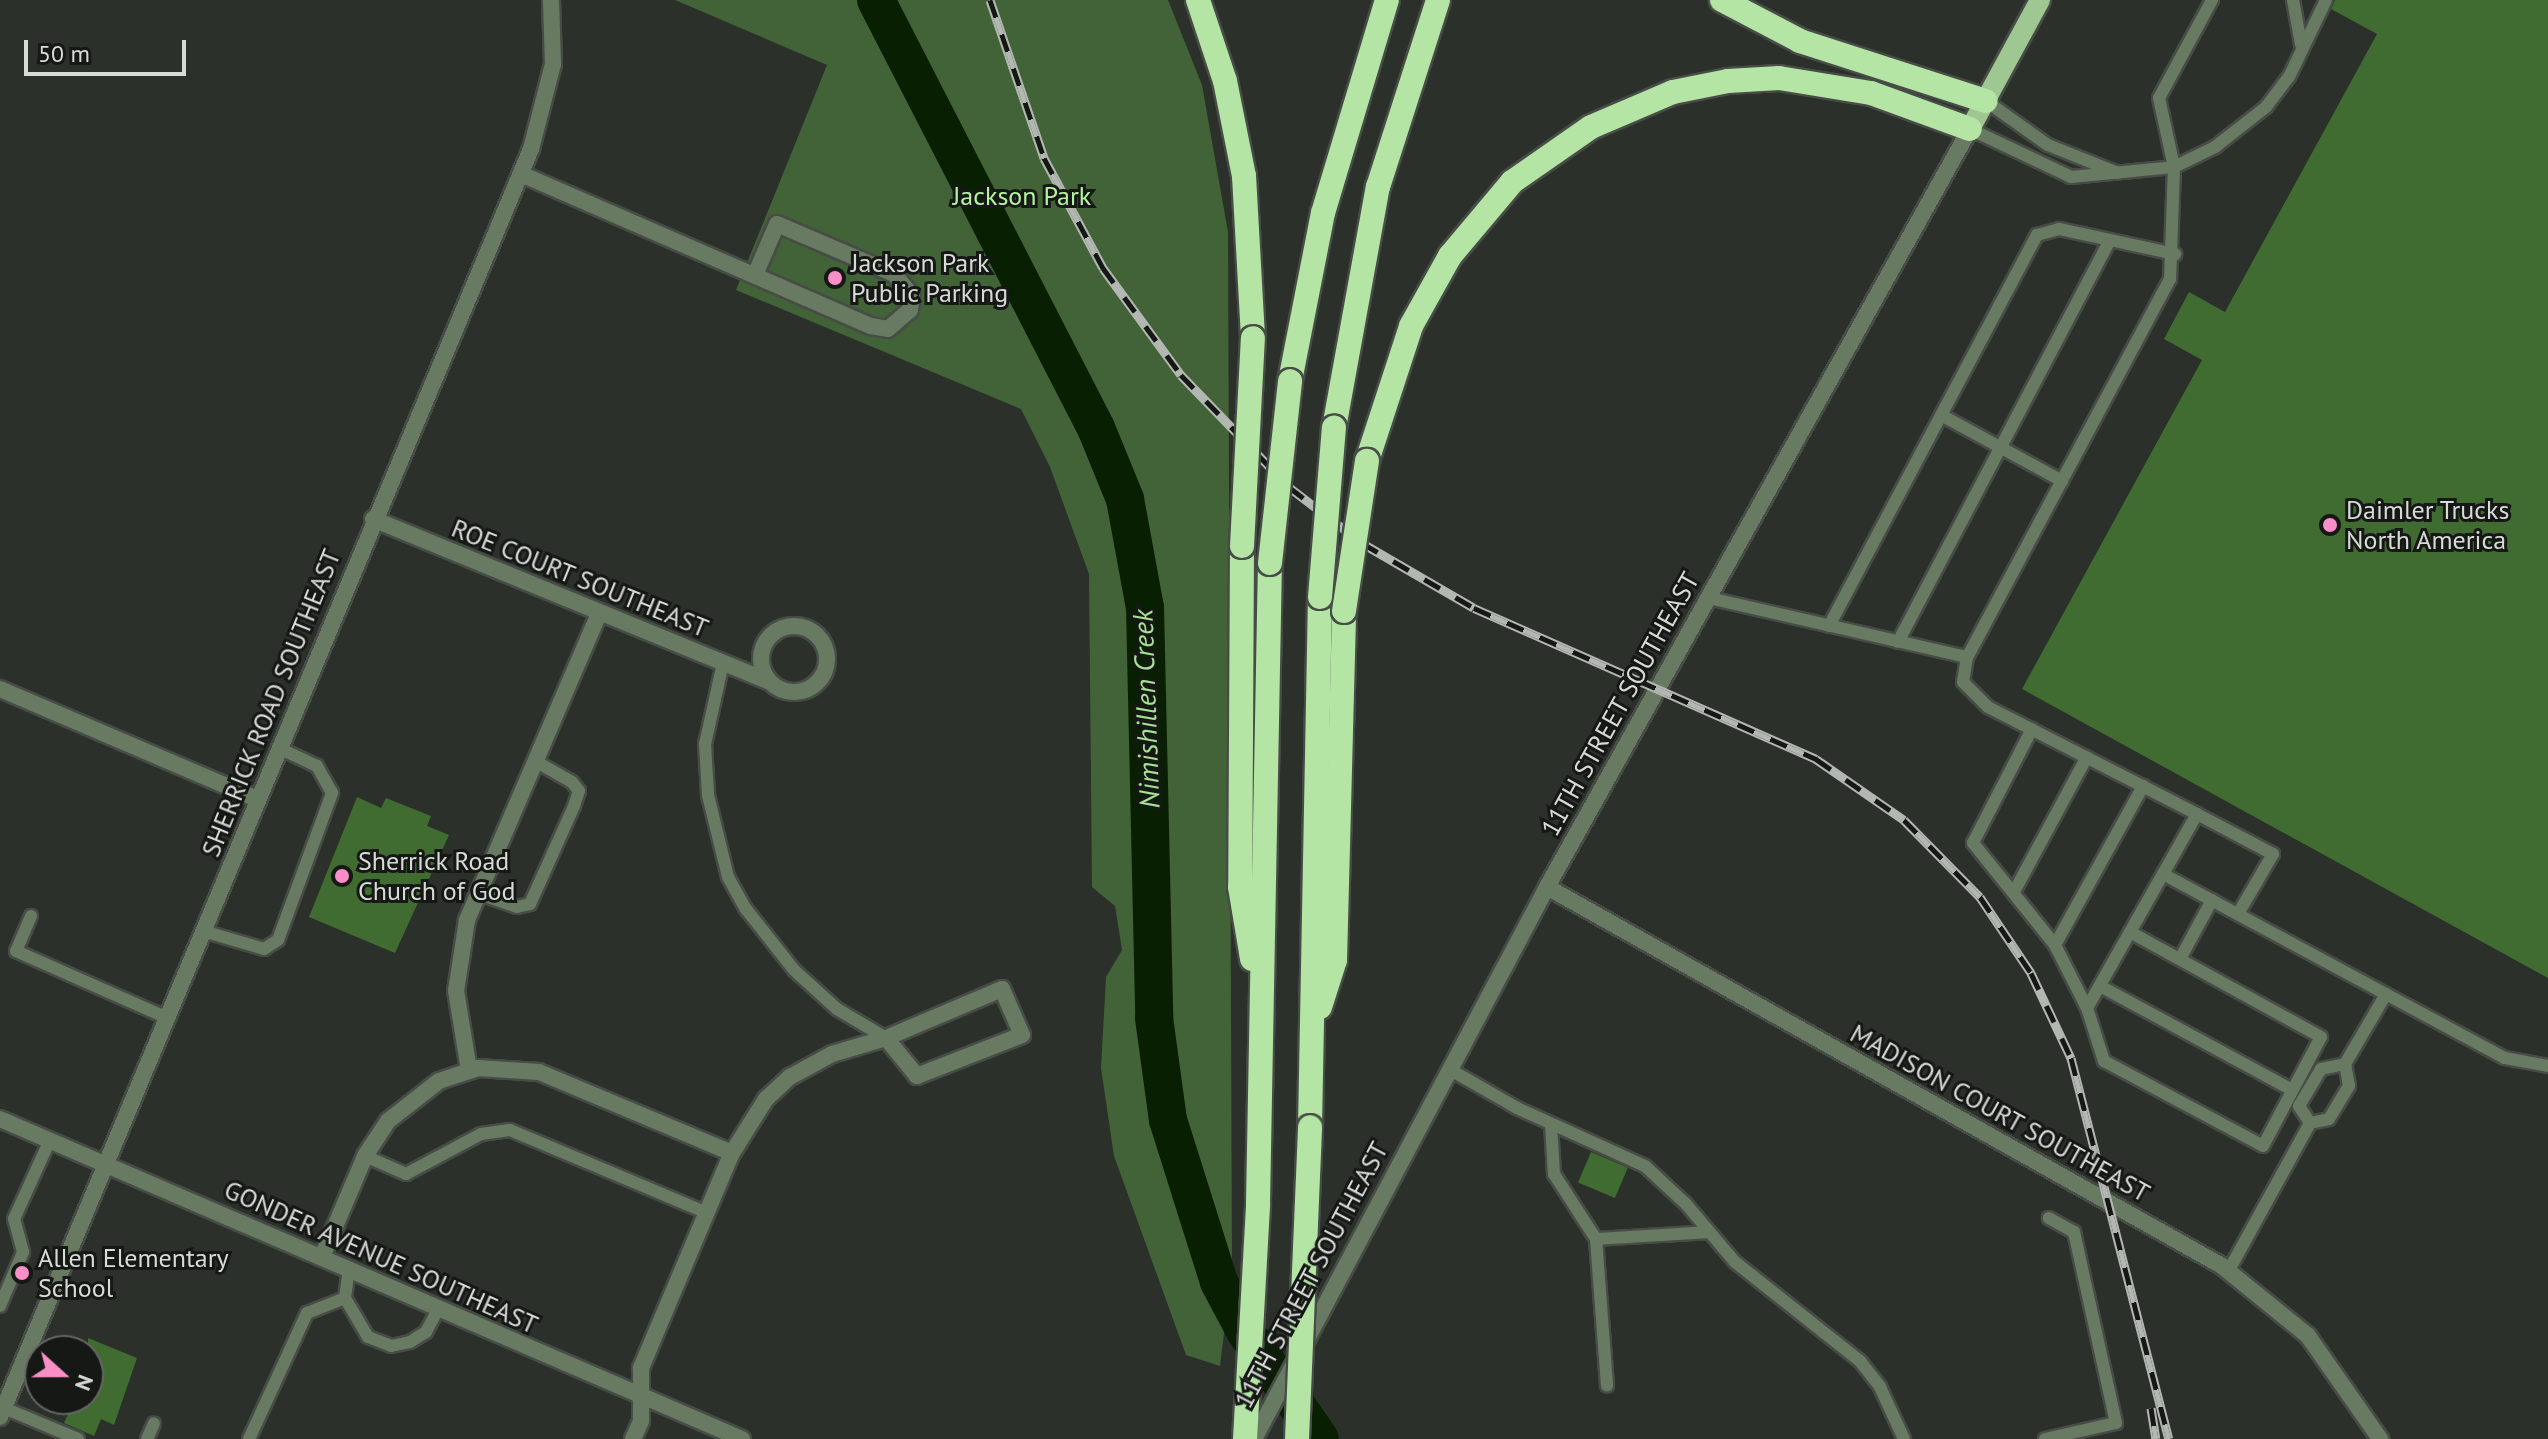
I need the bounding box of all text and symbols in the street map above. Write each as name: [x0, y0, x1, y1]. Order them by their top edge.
scale bar: [28, 24, 190, 74]
text: 50 m: [38, 38, 90, 69]
park label: Jackson Park: [953, 180, 1091, 212]
place label: Jackson Park Public Parking: [851, 247, 1009, 308]
marker: Jackson Park Public Parking: [826, 269, 844, 287]
place label: Daimler Trucks North America: [2346, 494, 2510, 556]
street label: ROE COURT SOUTHEAST: [447, 512, 713, 644]
marker: Daimler Trucks North America: [2321, 516, 2339, 534]
street label: SHERRICK ROAD SOUTHEAST: [195, 544, 347, 862]
street label: 11TH STREET SOUTHEAST: [1534, 566, 1706, 842]
water label: Nimishillen Creek: [1126, 609, 1166, 809]
place label: Sherrick Road Church of God: [358, 845, 516, 906]
marker: Sherrick Road Church of God: [333, 867, 351, 885]
street label: MADISON COURT SOUTHEAST: [1844, 1017, 2156, 1209]
street label: 11TH STREET SOUTHEAST: [1227, 1136, 1395, 1414]
street label: GONDER AVENUE SOUTHEAST: [219, 1174, 543, 1340]
place label: Allen Elementary School: [38, 1242, 229, 1304]
marker: Allen Elementary School: [13, 1264, 31, 1282]
north arrow: [24, 1335, 104, 1415]
text: N: [69, 1371, 100, 1395]

